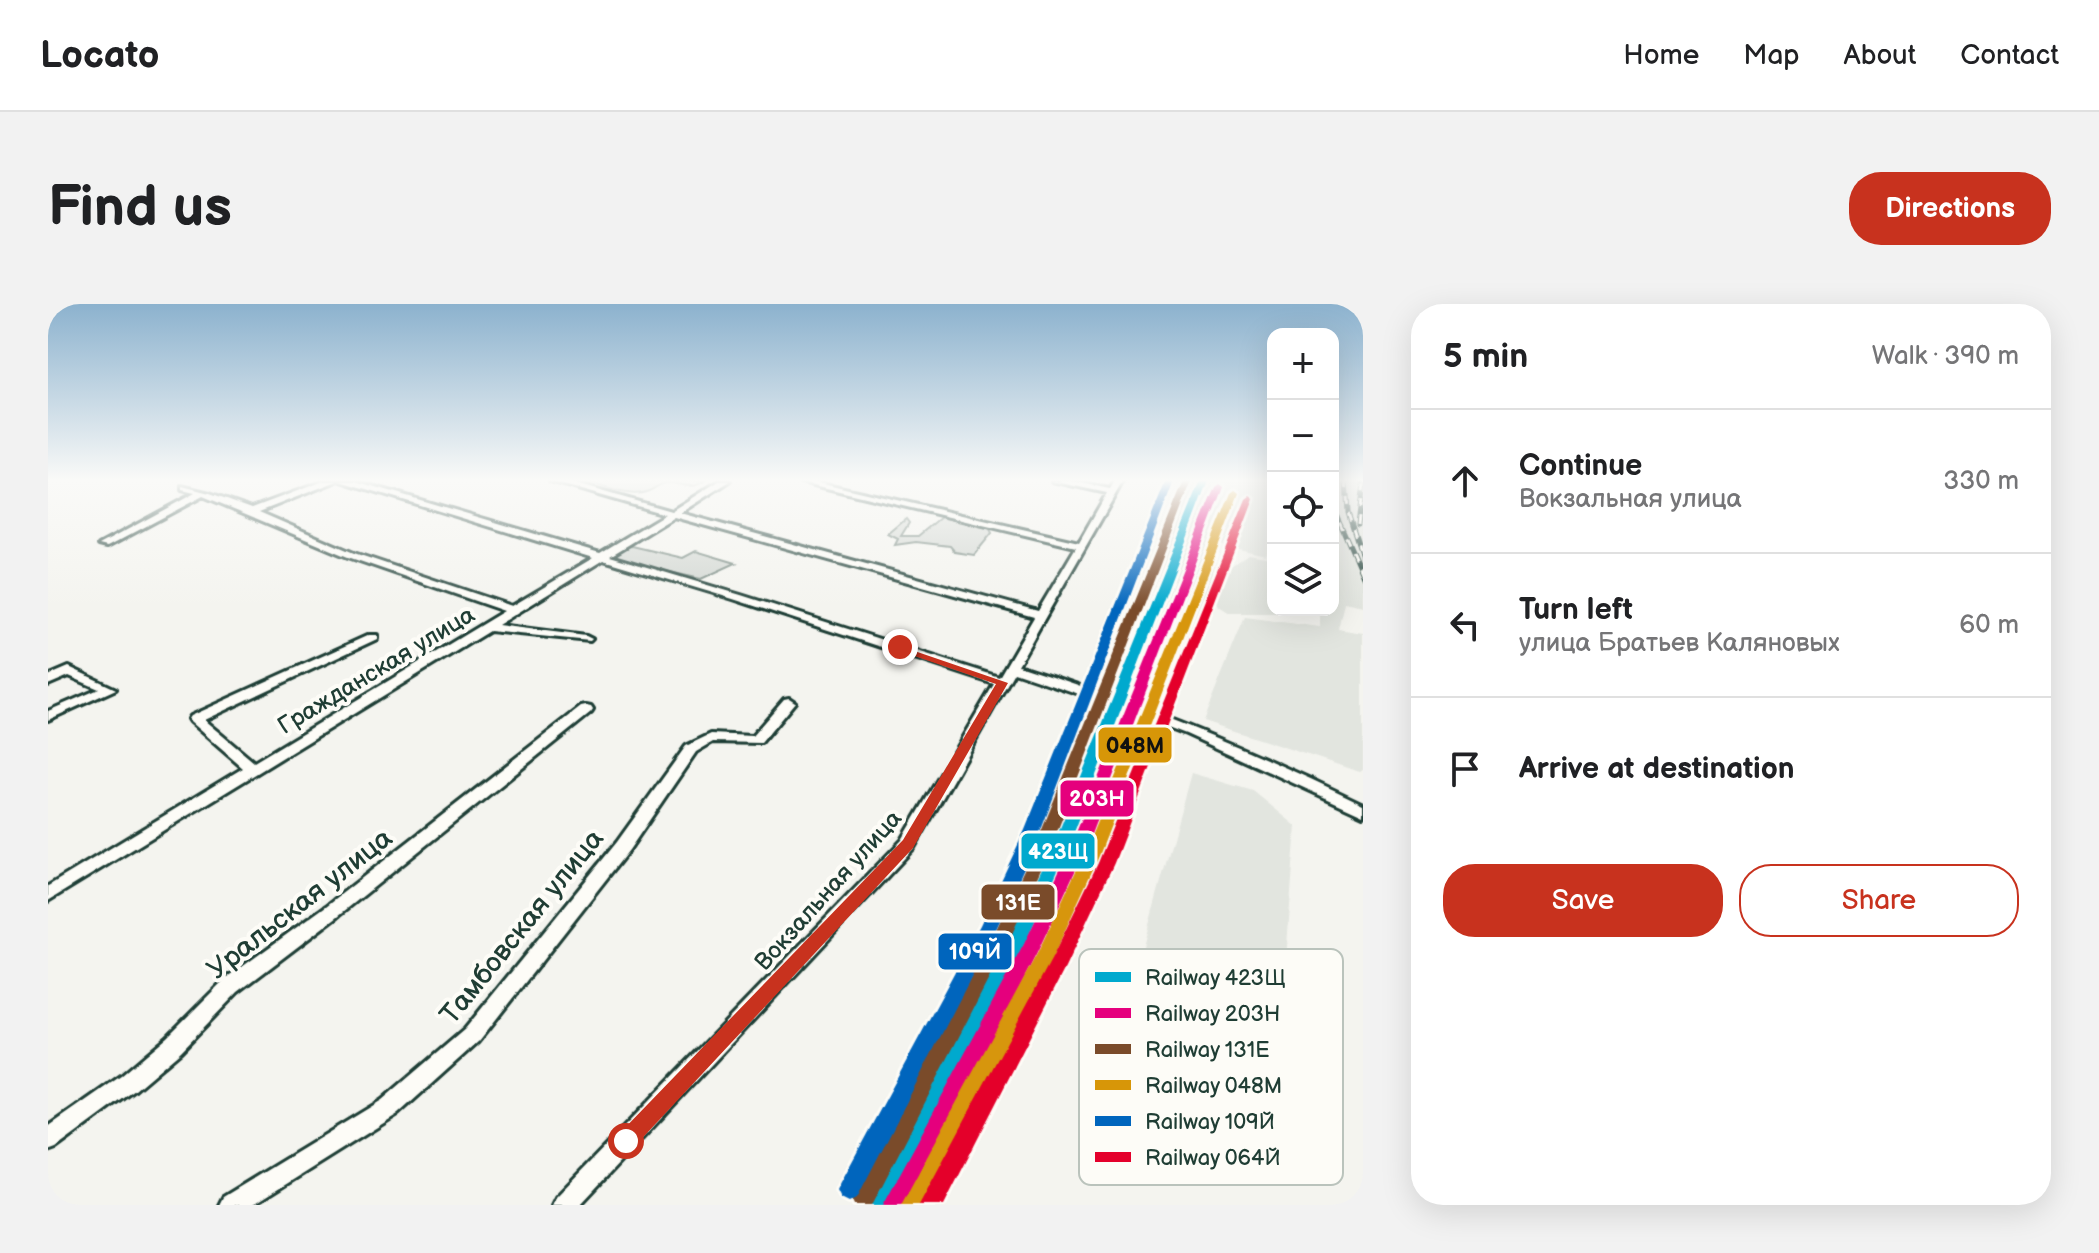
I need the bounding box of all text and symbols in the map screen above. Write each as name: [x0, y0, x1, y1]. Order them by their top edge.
text: Locato: [40, 33, 159, 78]
text: Home: [1623, 39, 1699, 72]
text: Map: [1743, 39, 1800, 72]
text: About: [1844, 39, 1916, 72]
text: Contact: [1960, 39, 2059, 72]
button: Directions: [1849, 172, 2051, 245]
text: Find us: [48, 175, 232, 242]
map controls: [1267, 328, 1339, 616]
button: +: [1267, 328, 1339, 400]
text: 5 min: [1443, 336, 1528, 377]
text: Walk · 390 m: [1872, 341, 2019, 372]
button: −: [1267, 400, 1339, 472]
text: Continue: [1519, 448, 1642, 484]
icon: ahead: [1443, 459, 1487, 503]
text: 330 m: [1943, 466, 2019, 497]
button: locate: [1267, 472, 1339, 544]
text: Вокзальная улица: [1519, 484, 1742, 515]
button: layers: [1267, 544, 1339, 616]
text: Turn left: [1519, 592, 1633, 628]
street label: Гражданская улица: [273, 600, 480, 741]
icon: left: [1443, 603, 1487, 647]
text: 60 m: [1959, 610, 2019, 641]
text: улица Братьев Каляновых: [1519, 628, 1840, 659]
route end: [882, 629, 918, 665]
line badge: 048М: [1097, 726, 1173, 764]
text: 048М: [1106, 733, 1164, 760]
icon: arrive: [1443, 747, 1487, 791]
text: Arrive at destination: [1519, 751, 1795, 787]
line badge: 203Н: [1059, 779, 1135, 818]
text: 203Н: [1069, 786, 1125, 813]
street label: Вокзальная улица: [749, 804, 908, 976]
street label: Уральская улица: [201, 821, 399, 987]
street label: Тамбовская улица: [433, 823, 611, 1031]
line badge: 423Щ: [1020, 832, 1096, 870]
text: 423Щ: [1028, 839, 1088, 866]
button: Save: [1443, 864, 1723, 937]
button: Share: [1739, 864, 2019, 937]
line badge: 131Е: [980, 883, 1056, 921]
text: 131Е: [995, 890, 1041, 917]
line badge: 109Й: [937, 932, 1013, 971]
text: 109Й: [949, 937, 1001, 966]
legend: [1079, 949, 1343, 1185]
text: Railway 423Щ: [1145, 965, 1286, 992]
text: Railway 203Н: [1145, 1001, 1280, 1028]
text: Railway 131Е: [1145, 1037, 1270, 1064]
text: Railway 048М: [1145, 1073, 1282, 1100]
text: Railway 109Й: [1145, 1109, 1275, 1136]
route start: [608, 1123, 644, 1159]
text: Railway 064Й: [1145, 1145, 1281, 1172]

